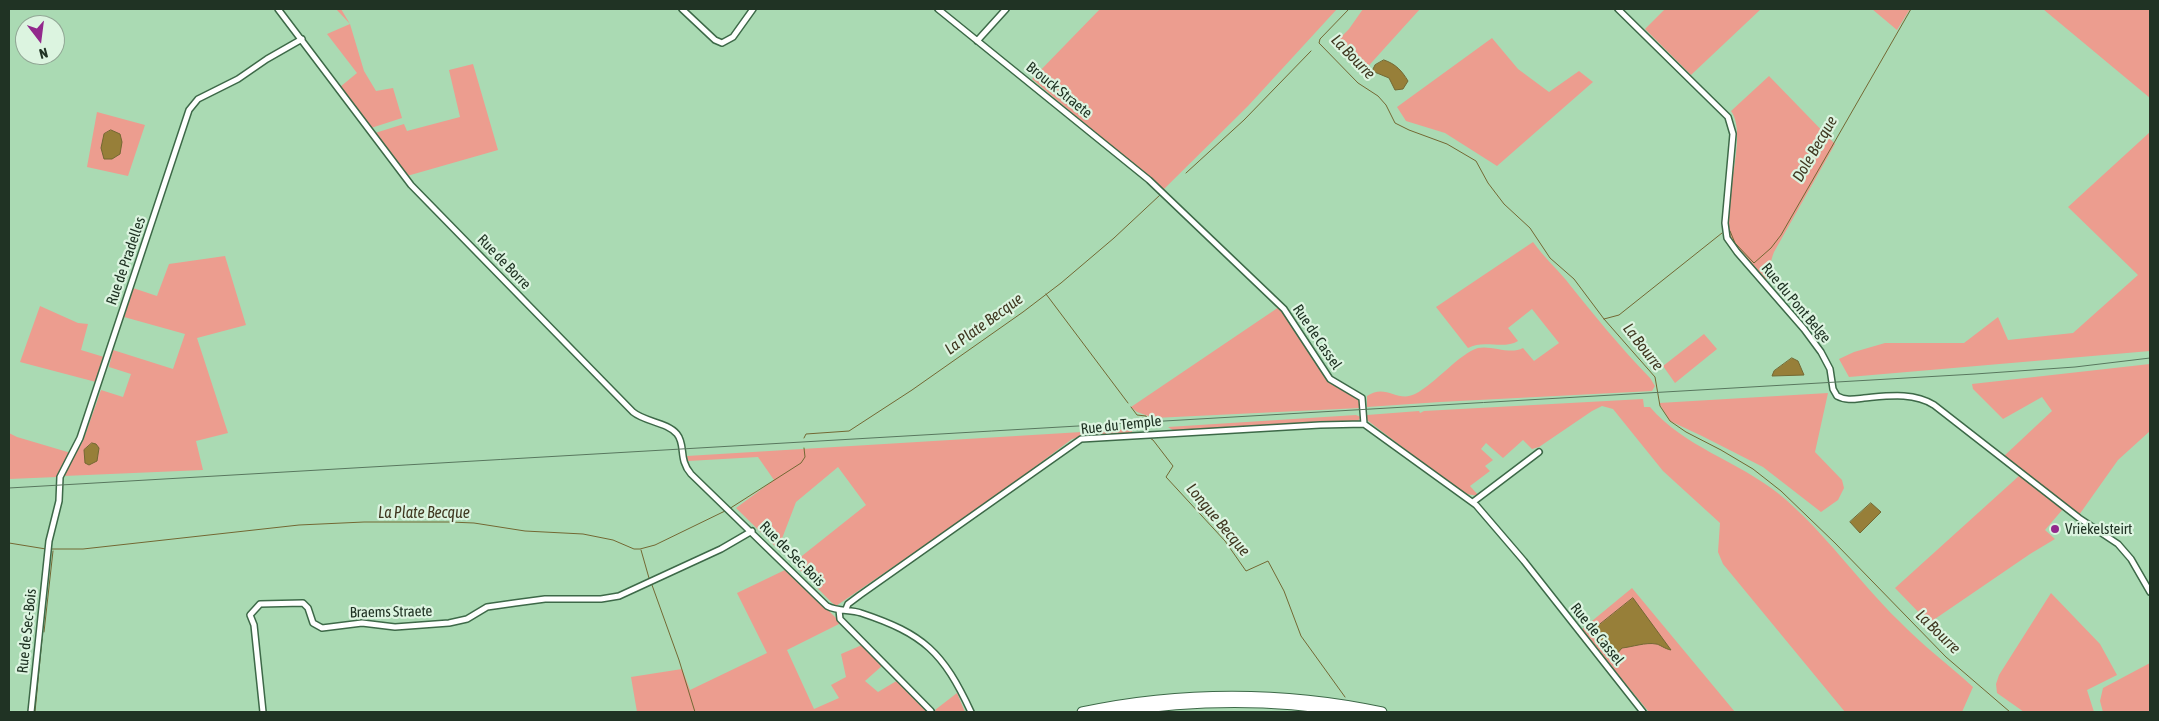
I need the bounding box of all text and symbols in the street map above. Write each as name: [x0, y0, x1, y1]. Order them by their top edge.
north arrow: [15, 15, 65, 65]
water label: La Bourre: [1327, 31, 1379, 83]
text: N: [38, 45, 50, 62]
street label: Brouck Straete: [1022, 58, 1096, 122]
water label: Dole Becque: [1788, 113, 1842, 185]
street label: Rue de Pradelles: [103, 215, 149, 307]
street label: Rue de Borre: [473, 231, 535, 293]
street label: Rue du Pont Belge: [1757, 259, 1835, 347]
water label: La Plate Becque: [941, 289, 1027, 359]
street label: Rue de Cassel: [1289, 301, 1345, 373]
water label: La Bourre: [1619, 319, 1667, 375]
street label: Rue du Temple: [1080, 412, 1162, 438]
water label: Longue Becque: [1182, 480, 1254, 560]
water label: La Plate Becque: [378, 503, 470, 523]
street label: Rue de Sec-Bois: [756, 518, 828, 590]
place label: Vriekelsteirt: [2065, 520, 2132, 538]
marker: Vriekelsteirt: [2049, 523, 2061, 535]
street label: Rue de Sec-Bois: [14, 588, 40, 674]
street label: Rue de Cassel: [1567, 599, 1627, 669]
street label: Braems Straete: [350, 602, 432, 622]
water label: La Bourre: [1912, 606, 1964, 658]

